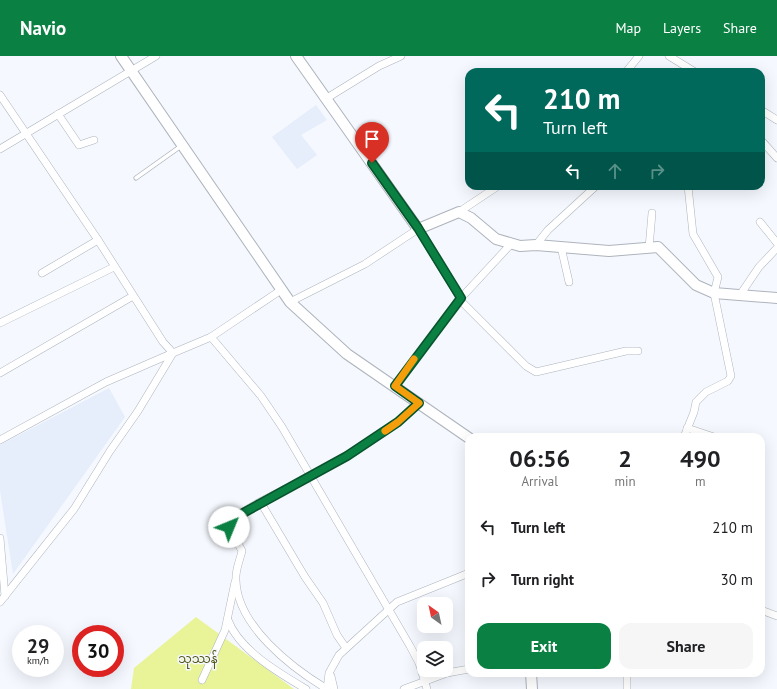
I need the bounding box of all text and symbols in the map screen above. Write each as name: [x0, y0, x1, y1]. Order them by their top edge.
text: Navio: [20, 16, 66, 40]
text: Map: [615, 19, 641, 37]
text: Layers: [663, 19, 701, 37]
text: Share: [723, 19, 757, 37]
text: 210 m: [543, 80, 620, 117]
icon: left: [477, 84, 529, 136]
text: Turn left: [543, 116, 608, 139]
pin: [355, 122, 389, 163]
icon: arrive: [361, 128, 383, 150]
icon: left: [562, 160, 584, 182]
icon: ahead: [604, 160, 626, 182]
icon: right: [646, 160, 668, 182]
text: 06:56: [509, 443, 570, 474]
text: 2: [618, 443, 632, 474]
text: 490: [680, 443, 721, 474]
text: Arrival: [522, 473, 558, 490]
text: min: [614, 473, 636, 490]
text: m: [695, 473, 706, 490]
position arrow: [208, 506, 250, 548]
icon: left: [477, 516, 499, 538]
text: Turn left: [511, 518, 565, 537]
text: 210 m: [712, 518, 753, 537]
icon: right: [477, 568, 499, 590]
text: Turn right: [511, 570, 574, 589]
text: 30 m: [720, 570, 753, 589]
north arrow: [417, 597, 453, 633]
map controls: [417, 597, 453, 677]
button: Exit: [477, 623, 611, 669]
button: Share: [619, 623, 753, 669]
speed limit sign: 30: [72, 625, 124, 677]
text: 29: [27, 633, 49, 659]
button: layers: [417, 641, 453, 677]
park label: သုဿန်: [178, 650, 218, 669]
text: km/h: [27, 654, 49, 667]

